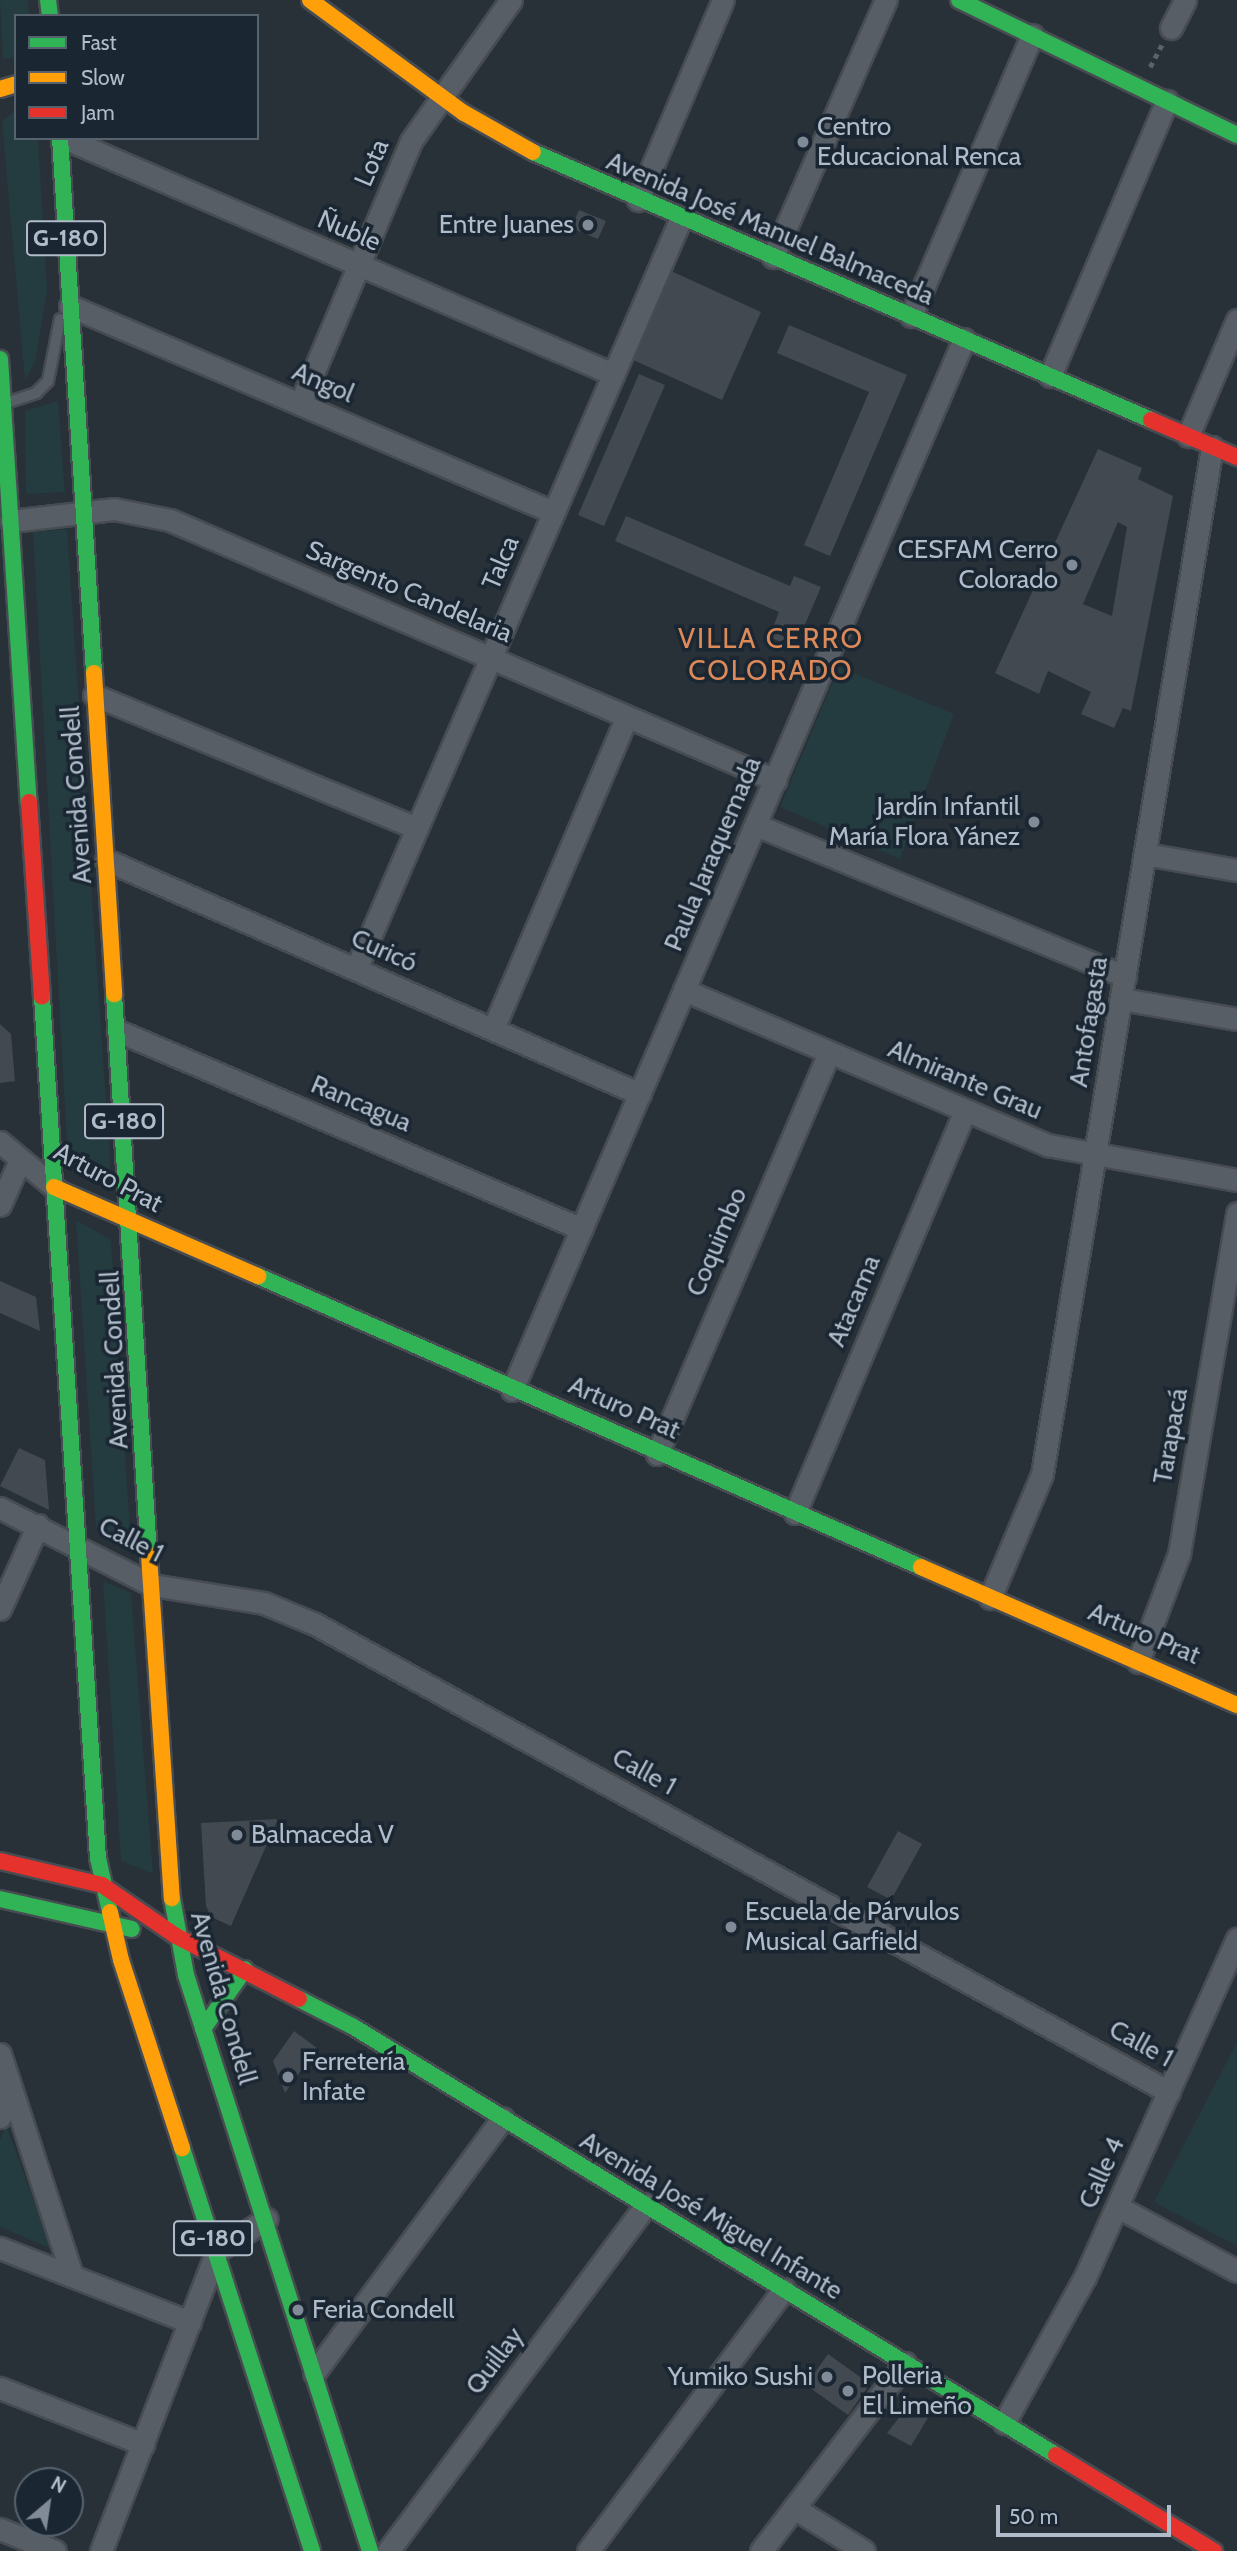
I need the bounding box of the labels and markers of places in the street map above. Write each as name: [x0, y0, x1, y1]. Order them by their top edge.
place label: Centro Educacional Renca: [817, 111, 1021, 172]
marker: Centro Educacional Renca: [795, 134, 811, 150]
place label: Entre Juanes: [439, 209, 574, 241]
marker: Entre Juanes: [580, 217, 596, 233]
place label: CESFAM Cerro Colorado: [898, 534, 1058, 596]
marker: CESFAM Cerro Colorado: [1064, 557, 1080, 573]
place label: Jardín Infantil María Flora Yánez: [829, 791, 1020, 852]
marker: Jardín Infantil María Flora Yánez: [1026, 814, 1042, 830]
place label: Balmaceda V: [251, 1819, 394, 1851]
marker: Balmaceda V: [229, 1827, 245, 1843]
place label: Escuela de Párvulos Musical Garfield: [745, 1896, 960, 1958]
marker: Escuela de Párvulos Musical Garfield: [723, 1919, 739, 1935]
place label: Ferretería Infate: [302, 2046, 405, 2108]
marker: Ferretería Infate: [280, 2069, 296, 2085]
place label: Feria Condell: [312, 2294, 454, 2326]
marker: Feria Condell: [290, 2302, 306, 2318]
place label: Polleria El Limeño: [862, 2360, 972, 2422]
place label: Yumiko Sushi: [668, 2361, 813, 2393]
marker: Yumiko Sushi: [819, 2369, 835, 2385]
marker: Polleria El Limeño: [840, 2383, 856, 2399]

